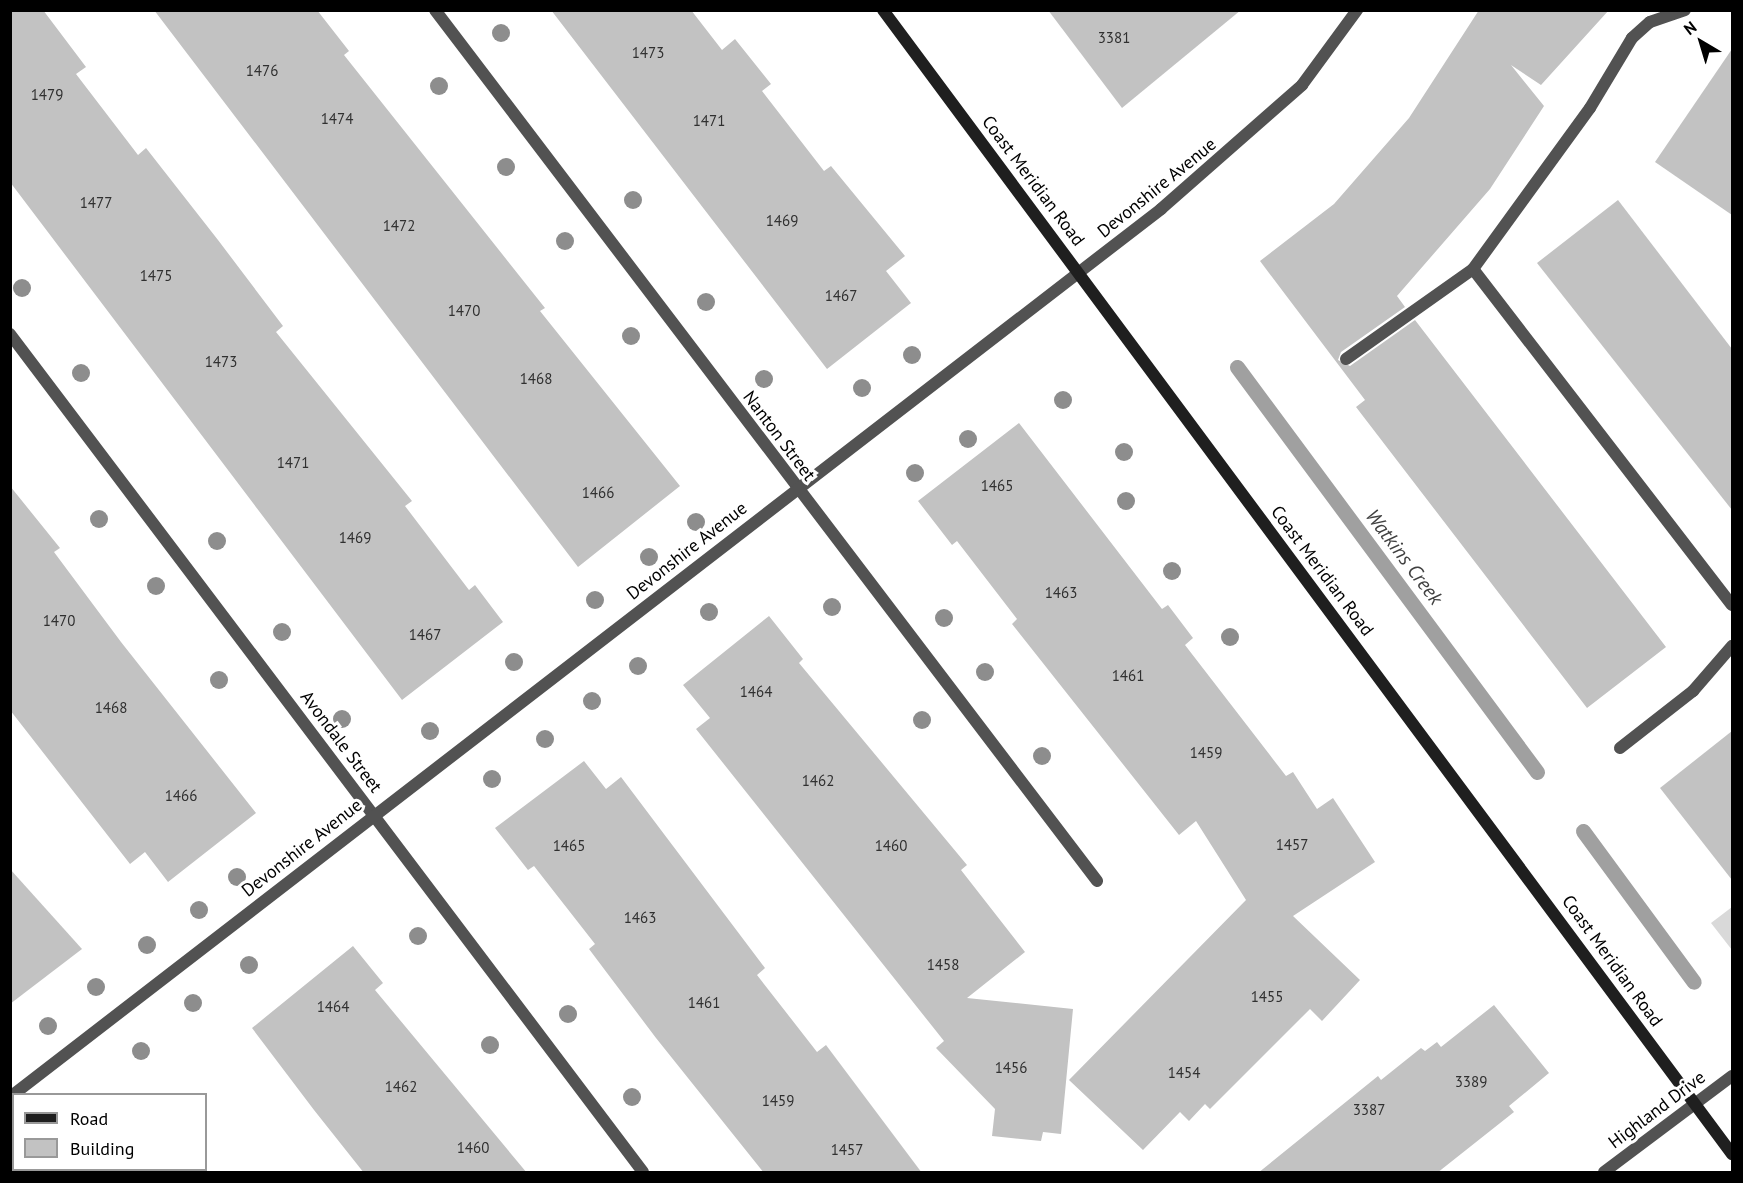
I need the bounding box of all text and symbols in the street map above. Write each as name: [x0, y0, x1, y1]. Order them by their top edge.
north arrow: [1671, 12, 1731, 72]
text: N: [1680, 17, 1700, 39]
house number: 3381: [1098, 29, 1130, 47]
house number: 1473: [632, 44, 664, 62]
house number: 1476: [246, 62, 278, 80]
house number: 1479: [31, 86, 63, 104]
house number: 1474: [321, 110, 353, 128]
house number: 1471: [693, 112, 725, 130]
street label: Coast Meridian Road: [977, 112, 1089, 250]
street label: Devonshire Avenue: [1093, 133, 1221, 243]
house number: 1477: [80, 194, 112, 212]
house number: 1469: [766, 212, 798, 230]
house number: 1472: [383, 217, 415, 235]
house number: 1475: [140, 267, 172, 285]
house number: 1467: [825, 287, 857, 305]
house number: 1470: [448, 302, 480, 320]
house number: 1473: [205, 353, 237, 371]
house number: 1468: [520, 370, 552, 388]
street label: Nanton Street: [738, 387, 820, 485]
house number: 1471: [277, 454, 309, 472]
house number: 1465: [981, 477, 1013, 495]
house number: 1466: [582, 484, 614, 502]
street label: Devonshire Avenue: [622, 497, 752, 605]
street label: Coast Meridian Road: [1266, 502, 1378, 640]
water label: Watkins Creek: [1360, 504, 1448, 610]
house number: 1469: [339, 529, 371, 547]
house number: 1463: [1045, 584, 1077, 602]
house number: 1470: [43, 612, 75, 630]
house number: 1467: [409, 626, 441, 644]
house number: 1461: [1112, 667, 1144, 685]
house number: 1464: [740, 683, 772, 701]
street label: Avondale Street: [296, 687, 386, 797]
house number: 1468: [95, 699, 127, 717]
house number: 1459: [1190, 744, 1222, 762]
house number: 1462: [802, 772, 834, 790]
house number: 1466: [165, 787, 197, 805]
street label: Devonshire Avenue: [237, 794, 367, 902]
house number: 1457: [1276, 836, 1308, 854]
house number: 1465: [553, 837, 585, 855]
house number: 1460: [875, 837, 907, 855]
street label: Coast Meridian Road: [1557, 891, 1667, 1031]
house number: 1463: [624, 909, 656, 927]
house number: 1458: [927, 956, 959, 974]
house number: 1455: [1251, 988, 1283, 1006]
house number: 1461: [688, 994, 720, 1012]
house number: 1464: [317, 998, 349, 1016]
house number: 1456: [995, 1059, 1027, 1077]
house number: 1454: [1168, 1064, 1200, 1082]
street label: Highland Drive: [1604, 1067, 1710, 1153]
house number: 3389: [1455, 1073, 1487, 1091]
house number: 1462: [385, 1078, 417, 1096]
house number: 1459: [762, 1092, 794, 1110]
legend: [12, 1093, 207, 1171]
house number: 3387: [1353, 1101, 1385, 1119]
text: Road: [70, 1107, 108, 1130]
text: Building: [70, 1137, 134, 1160]
house number: 1460: [457, 1139, 489, 1157]
house number: 1457: [831, 1141, 863, 1159]

